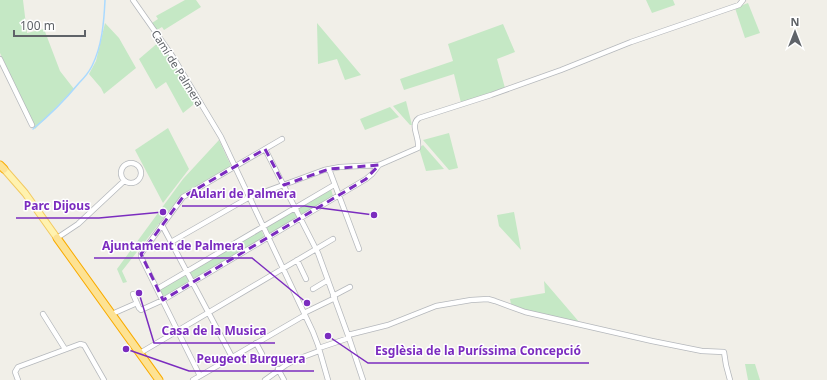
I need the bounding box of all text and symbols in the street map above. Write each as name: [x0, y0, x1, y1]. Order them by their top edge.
scale bar: [14, 12, 85, 38]
north arrow: [775, 12, 815, 52]
text: N: [791, 14, 799, 29]
text: 100 m: [20, 17, 55, 34]
street label: Camí de Palmera: [148, 27, 208, 109]
callout: Aulari de Palmera: [182, 182, 305, 206]
text: Aulari de Palmera: [190, 185, 296, 202]
callout: Parc Dijous: [16, 194, 99, 218]
text: Parc Dijous: [24, 197, 90, 214]
callout: Ajuntament de Palmera: [94, 234, 252, 258]
text: Ajuntament de Palmera: [102, 237, 244, 254]
callout: Casa de la Musica: [154, 319, 275, 343]
text: Casa de la Musica: [161, 322, 267, 339]
callout: Esglèsia de la Puríssima Concepció: [368, 339, 589, 363]
text: Esglèsia de la Puríssima Concepció: [375, 342, 581, 359]
callout: Peugeot Burguera: [189, 347, 314, 371]
text: Peugeot Burguera: [197, 350, 305, 367]

